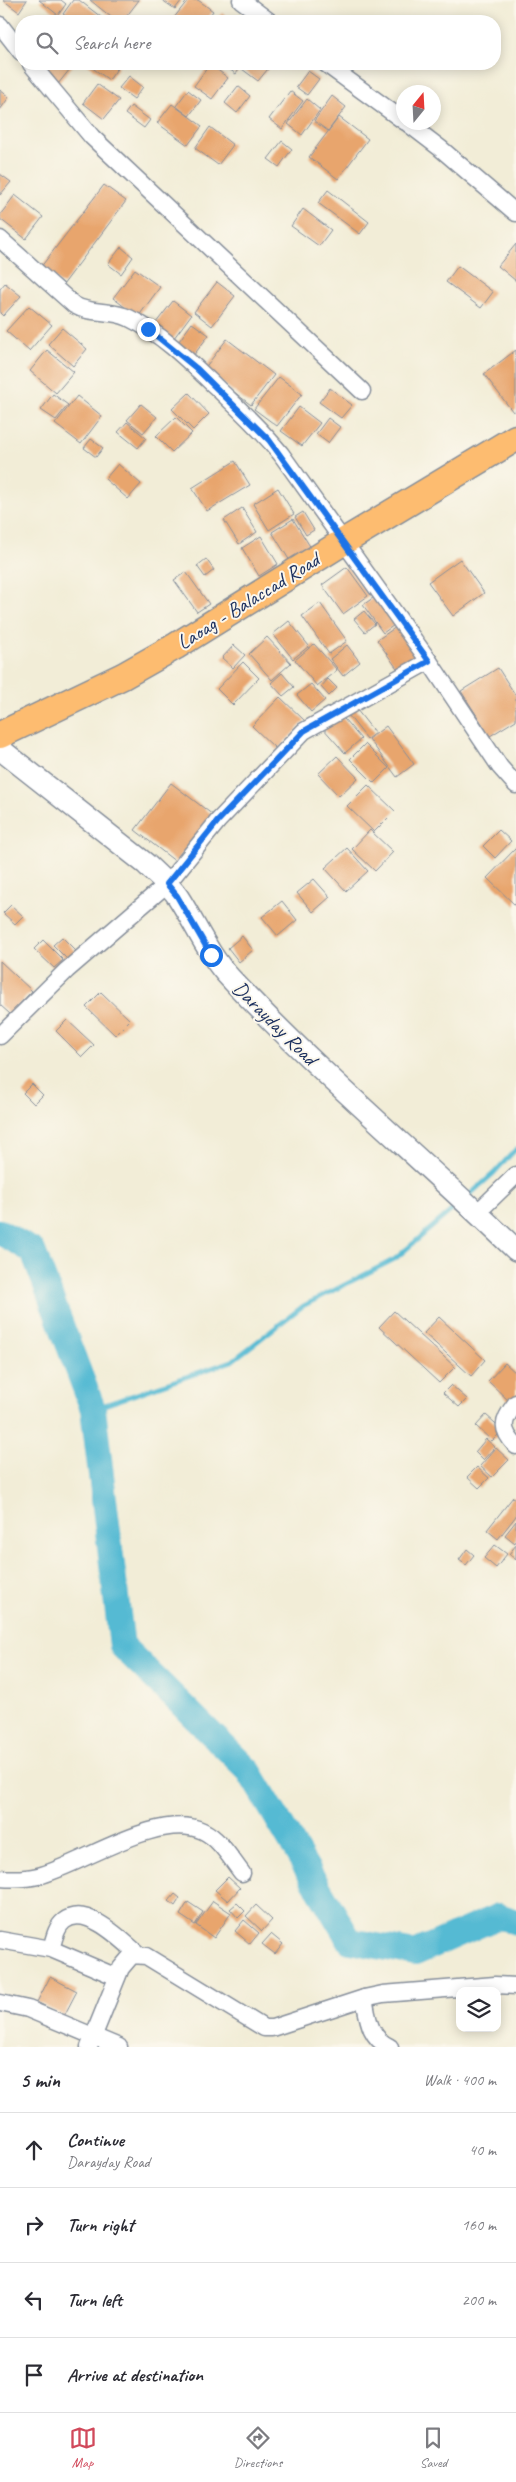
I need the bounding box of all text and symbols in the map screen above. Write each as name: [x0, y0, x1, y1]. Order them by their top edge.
search box: [15, 15, 501, 70]
icon: search: [33, 29, 61, 57]
text: Search here: [73, 31, 150, 55]
north arrow: [396, 85, 441, 130]
route end: [137, 318, 160, 341]
street label: Laoag - Balaccad Road: [172, 545, 327, 655]
route start: [200, 944, 223, 967]
street label: Darayday Road: [227, 975, 325, 1073]
map controls: [456, 1987, 501, 2032]
button: layers: [456, 1987, 501, 2032]
text: 5 min: [20, 2067, 60, 2093]
text: Walk · 400 m: [424, 2070, 496, 2090]
text: Continue: [67, 2128, 124, 2152]
icon: ahead: [20, 2136, 48, 2164]
text: 40 m: [469, 2140, 496, 2160]
text: Darayday Road: [67, 2152, 150, 2172]
icon: right: [20, 2211, 48, 2239]
text: Turn right: [67, 2213, 134, 2237]
text: 160 m: [462, 2215, 496, 2235]
icon: left: [20, 2286, 48, 2314]
text: Turn left: [67, 2288, 122, 2312]
text: 200 m: [462, 2290, 496, 2310]
icon: arrive: [20, 2361, 48, 2389]
text: Arrive at destination: [67, 2363, 203, 2387]
tab: Map: [69, 2424, 97, 2471]
tab: Directions: [234, 2424, 282, 2471]
tab: Saved: [419, 2424, 447, 2471]

